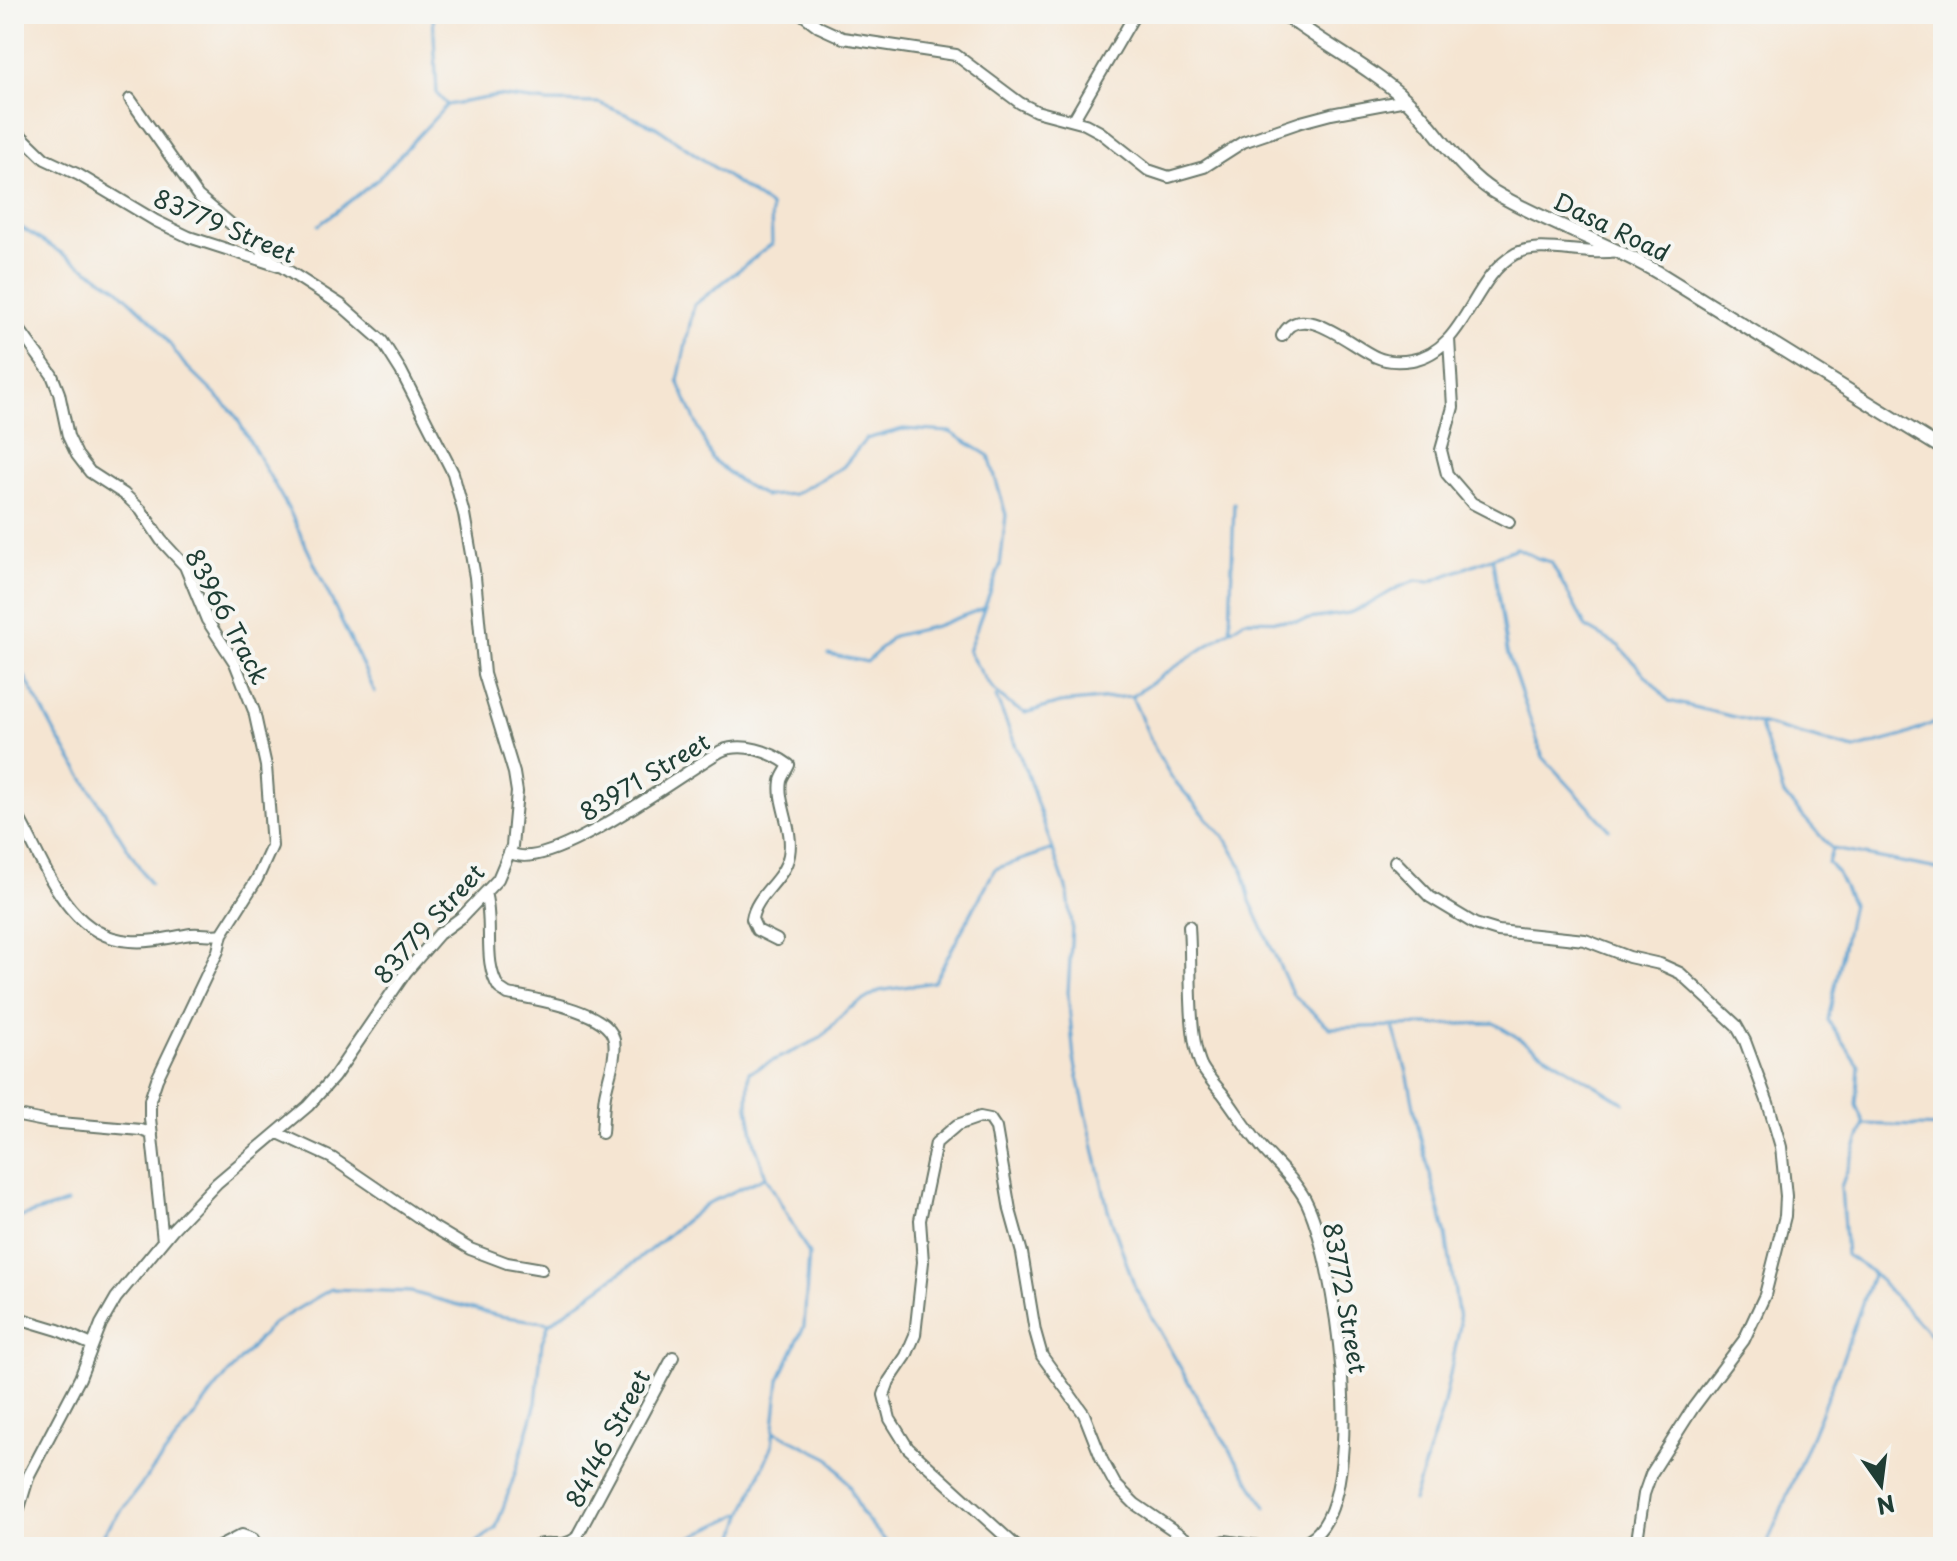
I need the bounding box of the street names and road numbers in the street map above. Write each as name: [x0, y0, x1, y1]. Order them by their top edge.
street label: 83779 Street: [148, 179, 302, 271]
street label: Dasa Road: [1548, 182, 1676, 270]
street label: 83966 Track: [177, 542, 279, 690]
street label: 83971 Street: [572, 723, 716, 829]
street label: 83779 Street: [364, 855, 492, 991]
street label: 83772 Street: [1315, 1219, 1377, 1377]
street label: 84146 Street: [555, 1362, 659, 1513]

